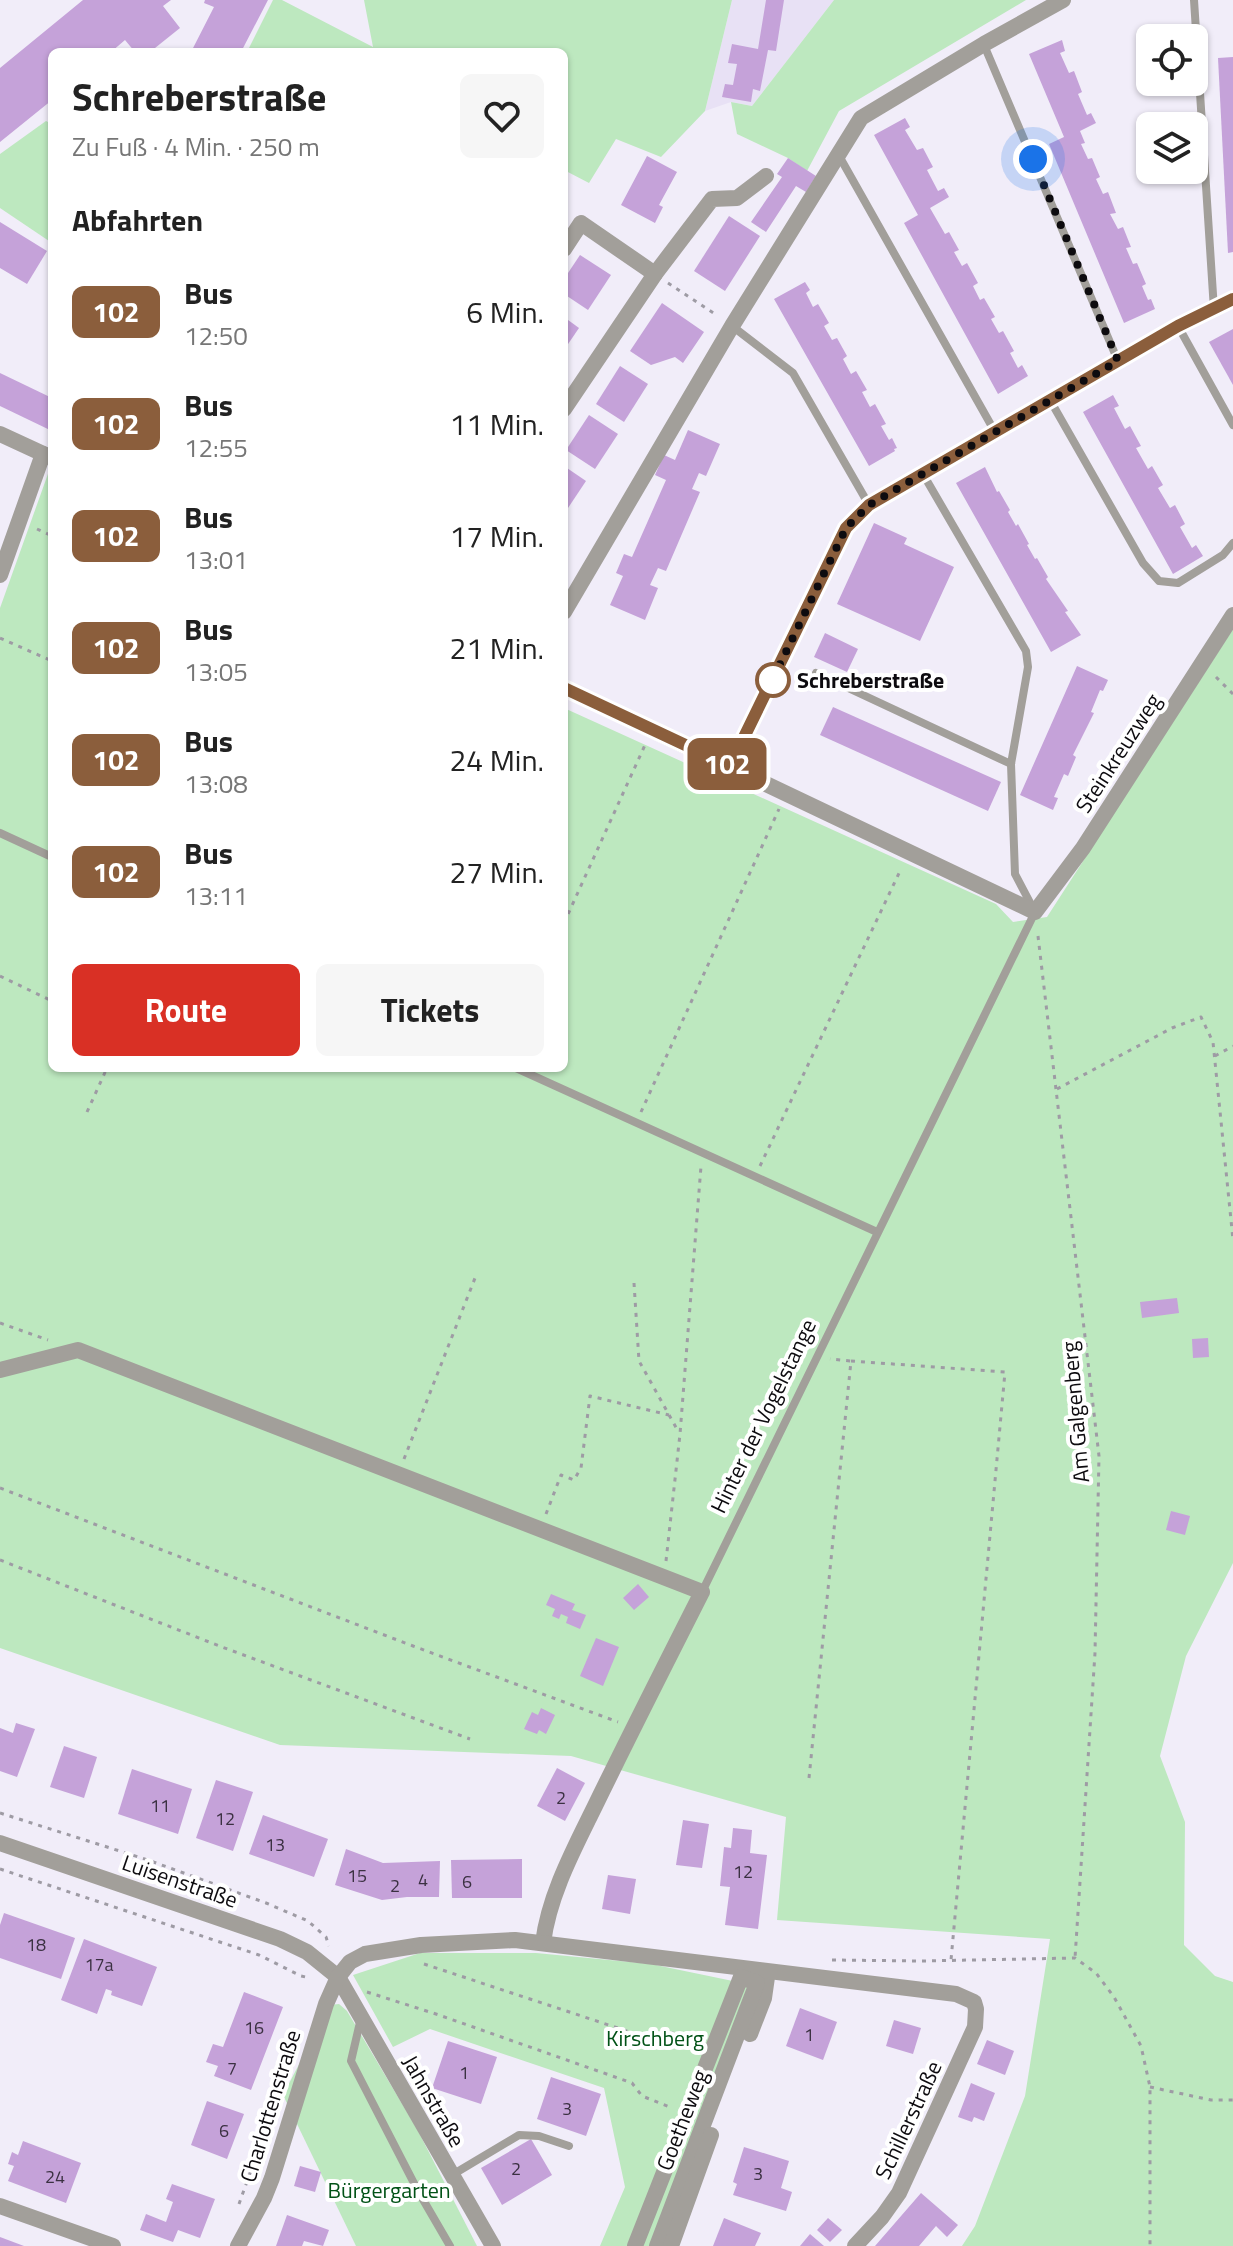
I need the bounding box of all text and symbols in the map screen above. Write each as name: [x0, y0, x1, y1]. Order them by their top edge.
map controls: [1136, 24, 1208, 184]
button: locate: [1136, 24, 1208, 96]
text: Schreberstraße: [72, 68, 326, 126]
button: heart: [460, 74, 544, 158]
button: layers: [1136, 112, 1208, 184]
text: Zu Fuß · 4 Min. · 250 m: [72, 127, 320, 166]
your location: [1013, 139, 1053, 179]
text: Abfahrten: [72, 197, 203, 243]
text: Bus: [184, 270, 233, 316]
text: 6 Min.: [466, 289, 544, 335]
text: 102: [92, 290, 140, 333]
text: 12:50: [184, 316, 248, 355]
text: Bus: [184, 382, 233, 428]
text: 11 Min.: [449, 401, 544, 447]
text: 102: [92, 402, 140, 445]
text: 12:55: [184, 428, 248, 467]
text: Bus: [184, 494, 233, 540]
text: 17 Min.: [449, 513, 544, 559]
text: 102: [92, 514, 140, 557]
text: 13:01: [184, 540, 248, 579]
text: Bus: [184, 606, 233, 652]
text: 21 Min.: [449, 625, 544, 671]
text: 102: [92, 626, 140, 669]
text: 13:05: [184, 652, 248, 691]
marker: Schreberstraße: [756, 663, 790, 697]
place label: Schreberstraße: [797, 663, 944, 697]
street label: Steinkreuzweg: [1066, 686, 1170, 820]
text: Bus: [184, 718, 233, 764]
text: 24 Min.: [449, 737, 544, 783]
text: 102: [92, 738, 140, 781]
line badge: 102: [681, 738, 773, 790]
text: 102: [703, 742, 751, 785]
text: 13:08: [184, 764, 248, 803]
text: Bus: [184, 830, 233, 876]
text: 27 Min.: [449, 849, 544, 895]
text: 102: [92, 850, 140, 893]
text: 13:11: [184, 876, 248, 915]
button: Route: [72, 964, 300, 1056]
button: Tickets: [316, 964, 544, 1056]
street label: Hinter der Vogelstange: [701, 1313, 825, 1519]
street label: Am Galgenberg: [1052, 1340, 1098, 1484]
house number: 2: [556, 1784, 566, 1811]
house number: 11: [150, 1792, 170, 1819]
house number: 12: [215, 1805, 235, 1832]
house number: 13: [265, 1831, 285, 1858]
street label: Luisenstraße: [118, 1845, 242, 1917]
house number: 12: [733, 1858, 753, 1885]
house number: 15: [347, 1862, 367, 1889]
house number: 4: [418, 1866, 428, 1893]
house number: 6: [462, 1868, 472, 1895]
house number: 2: [390, 1872, 400, 1899]
house number: 18: [26, 1931, 46, 1958]
house number: 17a: [84, 1951, 114, 1978]
house number: 16: [244, 2014, 264, 2041]
park label: Kirschberg: [606, 2021, 704, 2055]
house number: 1: [804, 2021, 814, 2048]
street label: Charlottenstraße: [231, 2026, 309, 2186]
street label: Jahnstraße: [394, 2049, 474, 2153]
house number: 7: [227, 2055, 237, 2082]
street label: Schillerstraße: [866, 2055, 950, 2185]
house number: 1: [459, 2059, 469, 2086]
street label: Goetheweg: [647, 2065, 717, 2175]
house number: 3: [562, 2095, 572, 2122]
house number: 6: [219, 2117, 229, 2144]
house number: 2: [511, 2155, 521, 2182]
house number: 3: [753, 2160, 763, 2187]
house number: 24: [45, 2163, 65, 2190]
park label: Bürgergarten: [327, 2173, 451, 2207]

